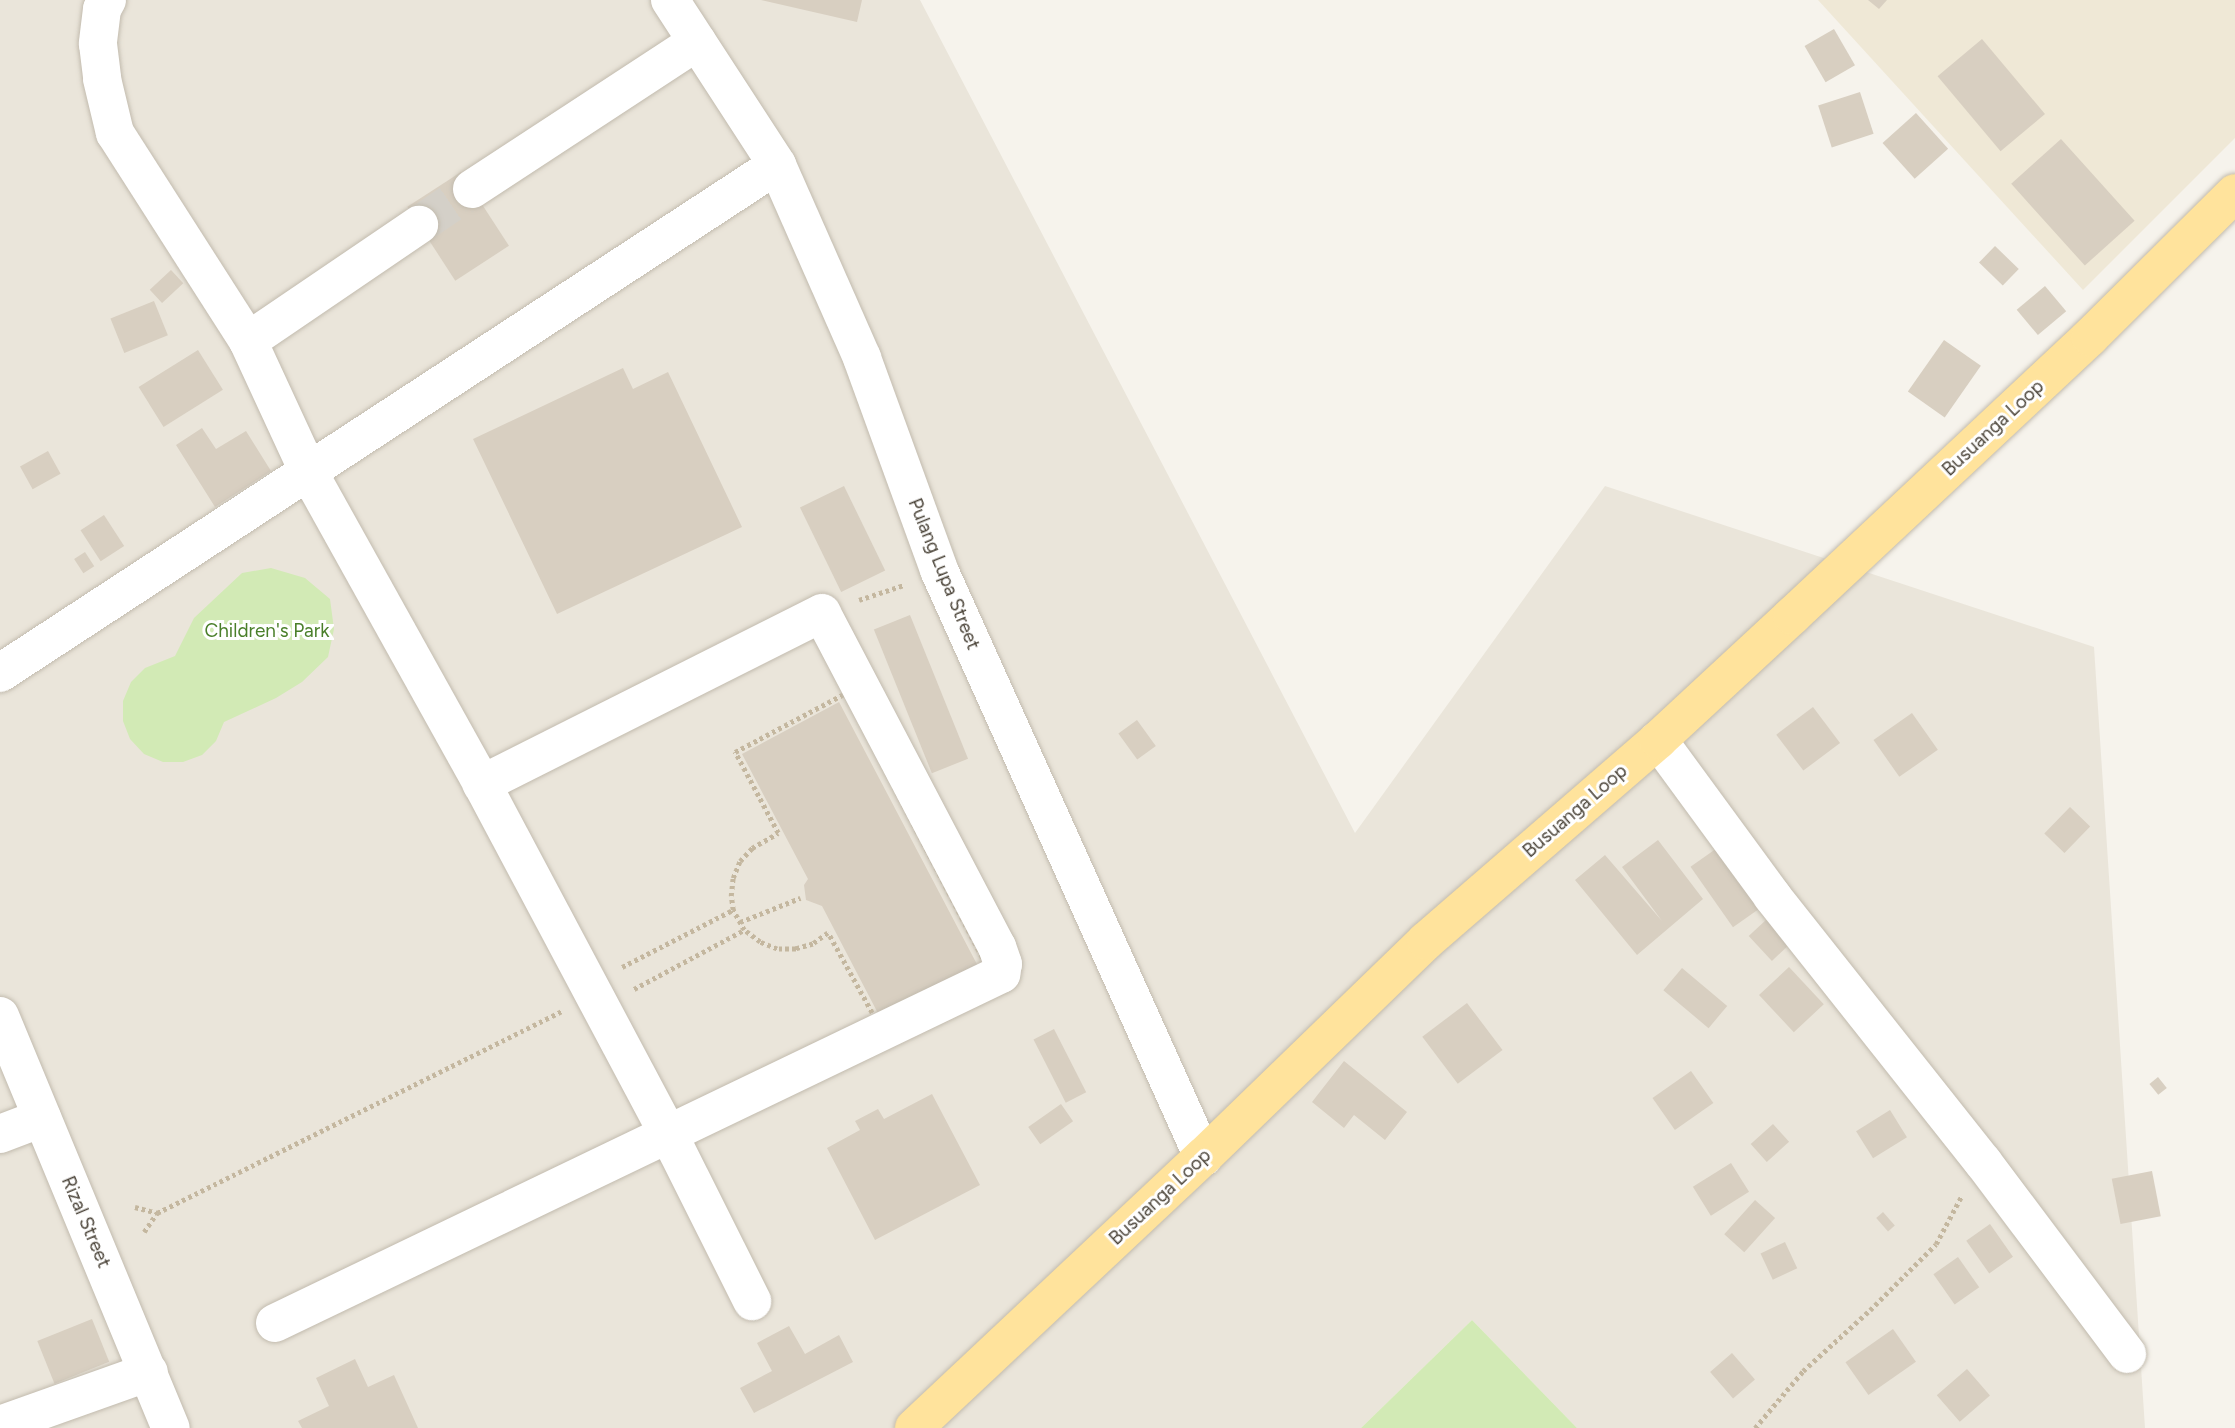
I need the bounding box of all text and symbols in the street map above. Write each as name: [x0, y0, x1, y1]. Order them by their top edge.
street label: Busuanga Loop: [1937, 375, 2049, 481]
street label: Pulang Lupa Street: [903, 495, 985, 653]
park label: Children's Park: [205, 620, 329, 642]
street label: Busuanga Loop: [1518, 760, 1632, 862]
street label: Busuanga Loop: [1104, 1144, 1216, 1250]
street label: Rizal Street: [56, 1173, 116, 1271]

